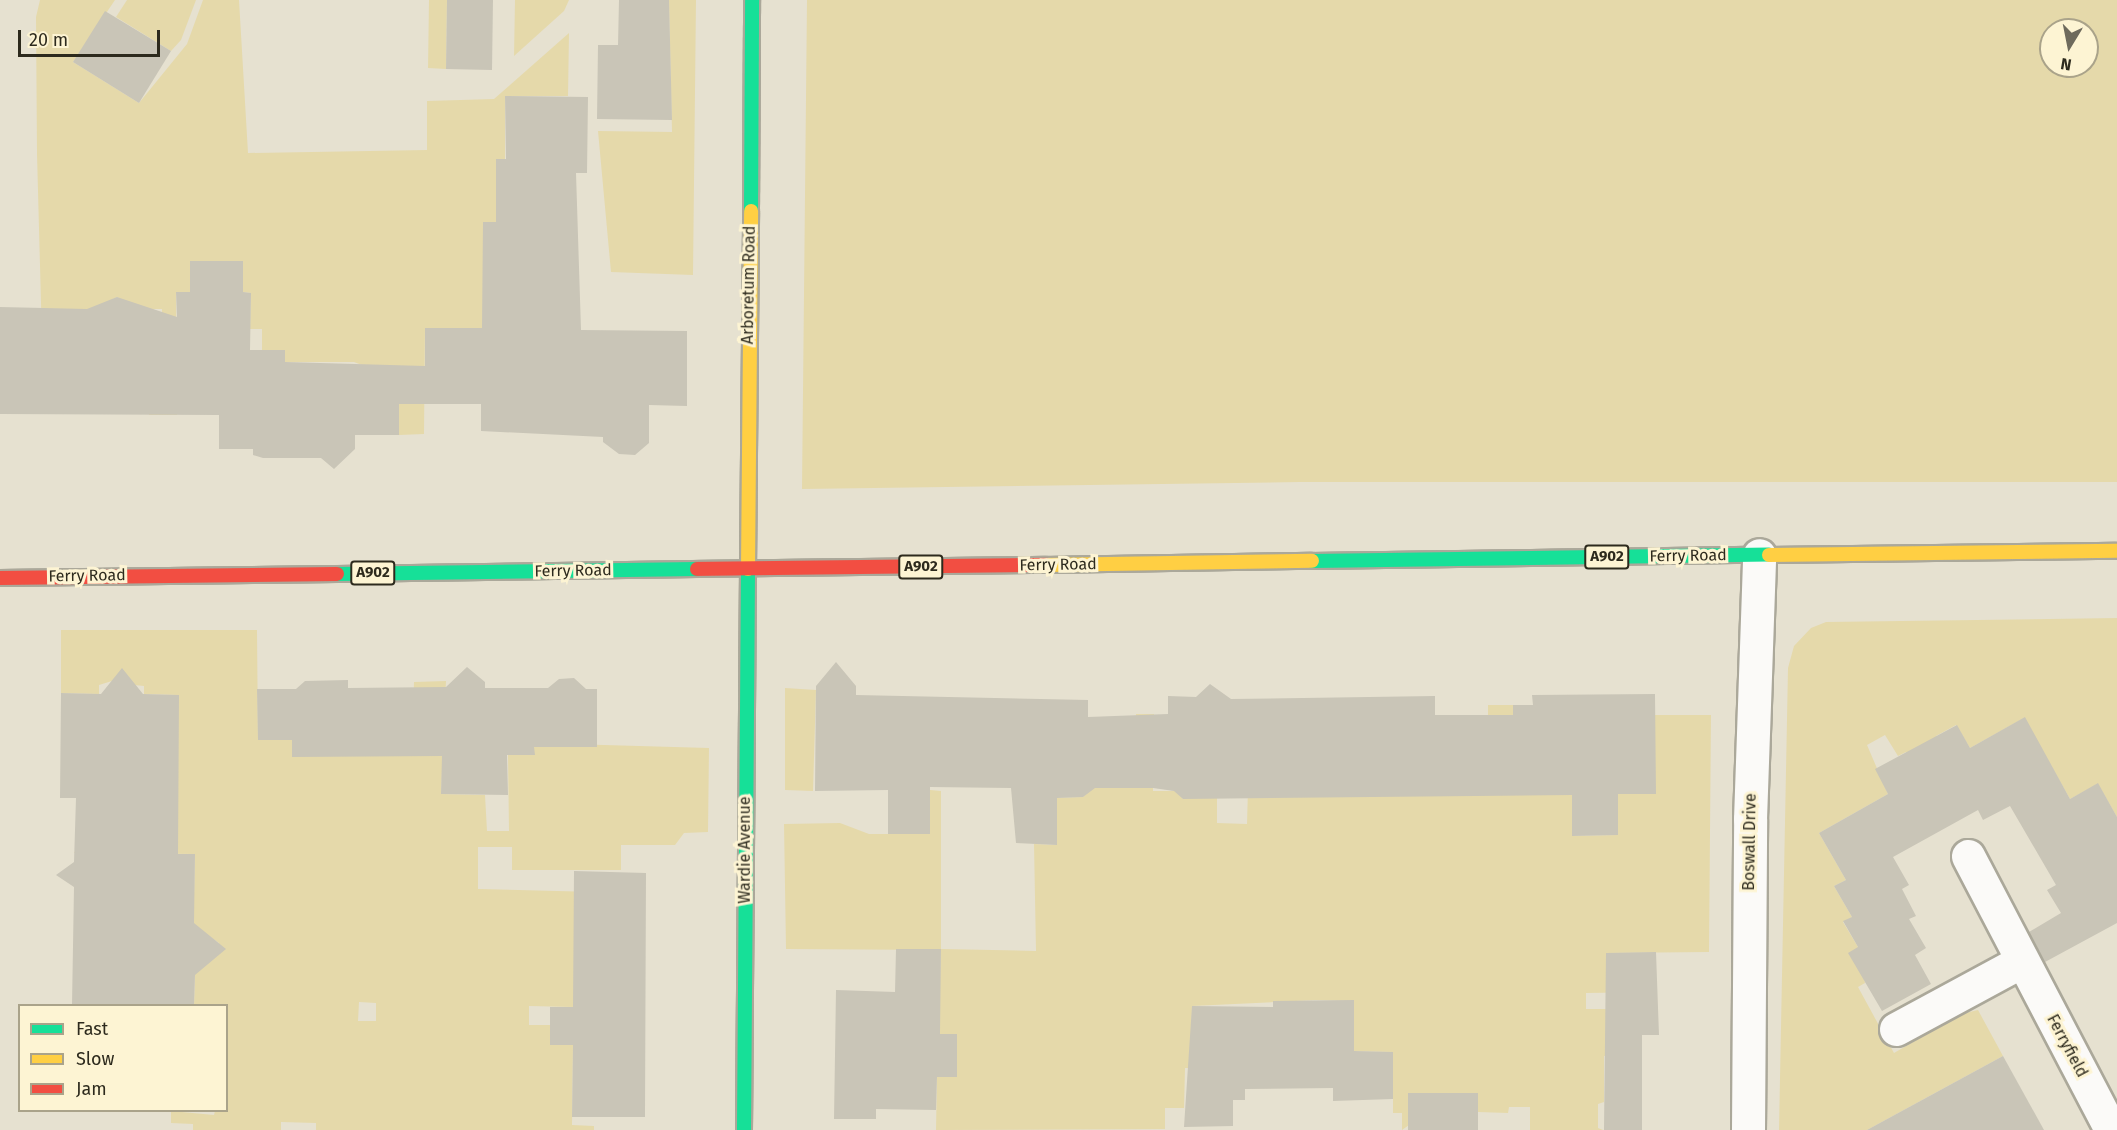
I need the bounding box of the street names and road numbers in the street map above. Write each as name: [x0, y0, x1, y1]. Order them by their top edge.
street label: Arboretum Road: [738, 226, 760, 344]
road number: A902: [1583, 545, 1631, 569]
street label: Ferry Road: [1649, 546, 1727, 566]
road number: A902: [897, 555, 945, 579]
street label: Ferry Road: [1019, 555, 1097, 575]
road number: A902: [349, 561, 397, 585]
street label: Ferry Road: [534, 561, 612, 581]
street label: Ferry Road: [48, 566, 126, 586]
street label: Boswall Drive: [1740, 793, 1760, 891]
street label: Wardie Avenue: [735, 796, 755, 904]
street label: Ferryfield: [2042, 1011, 2092, 1081]

